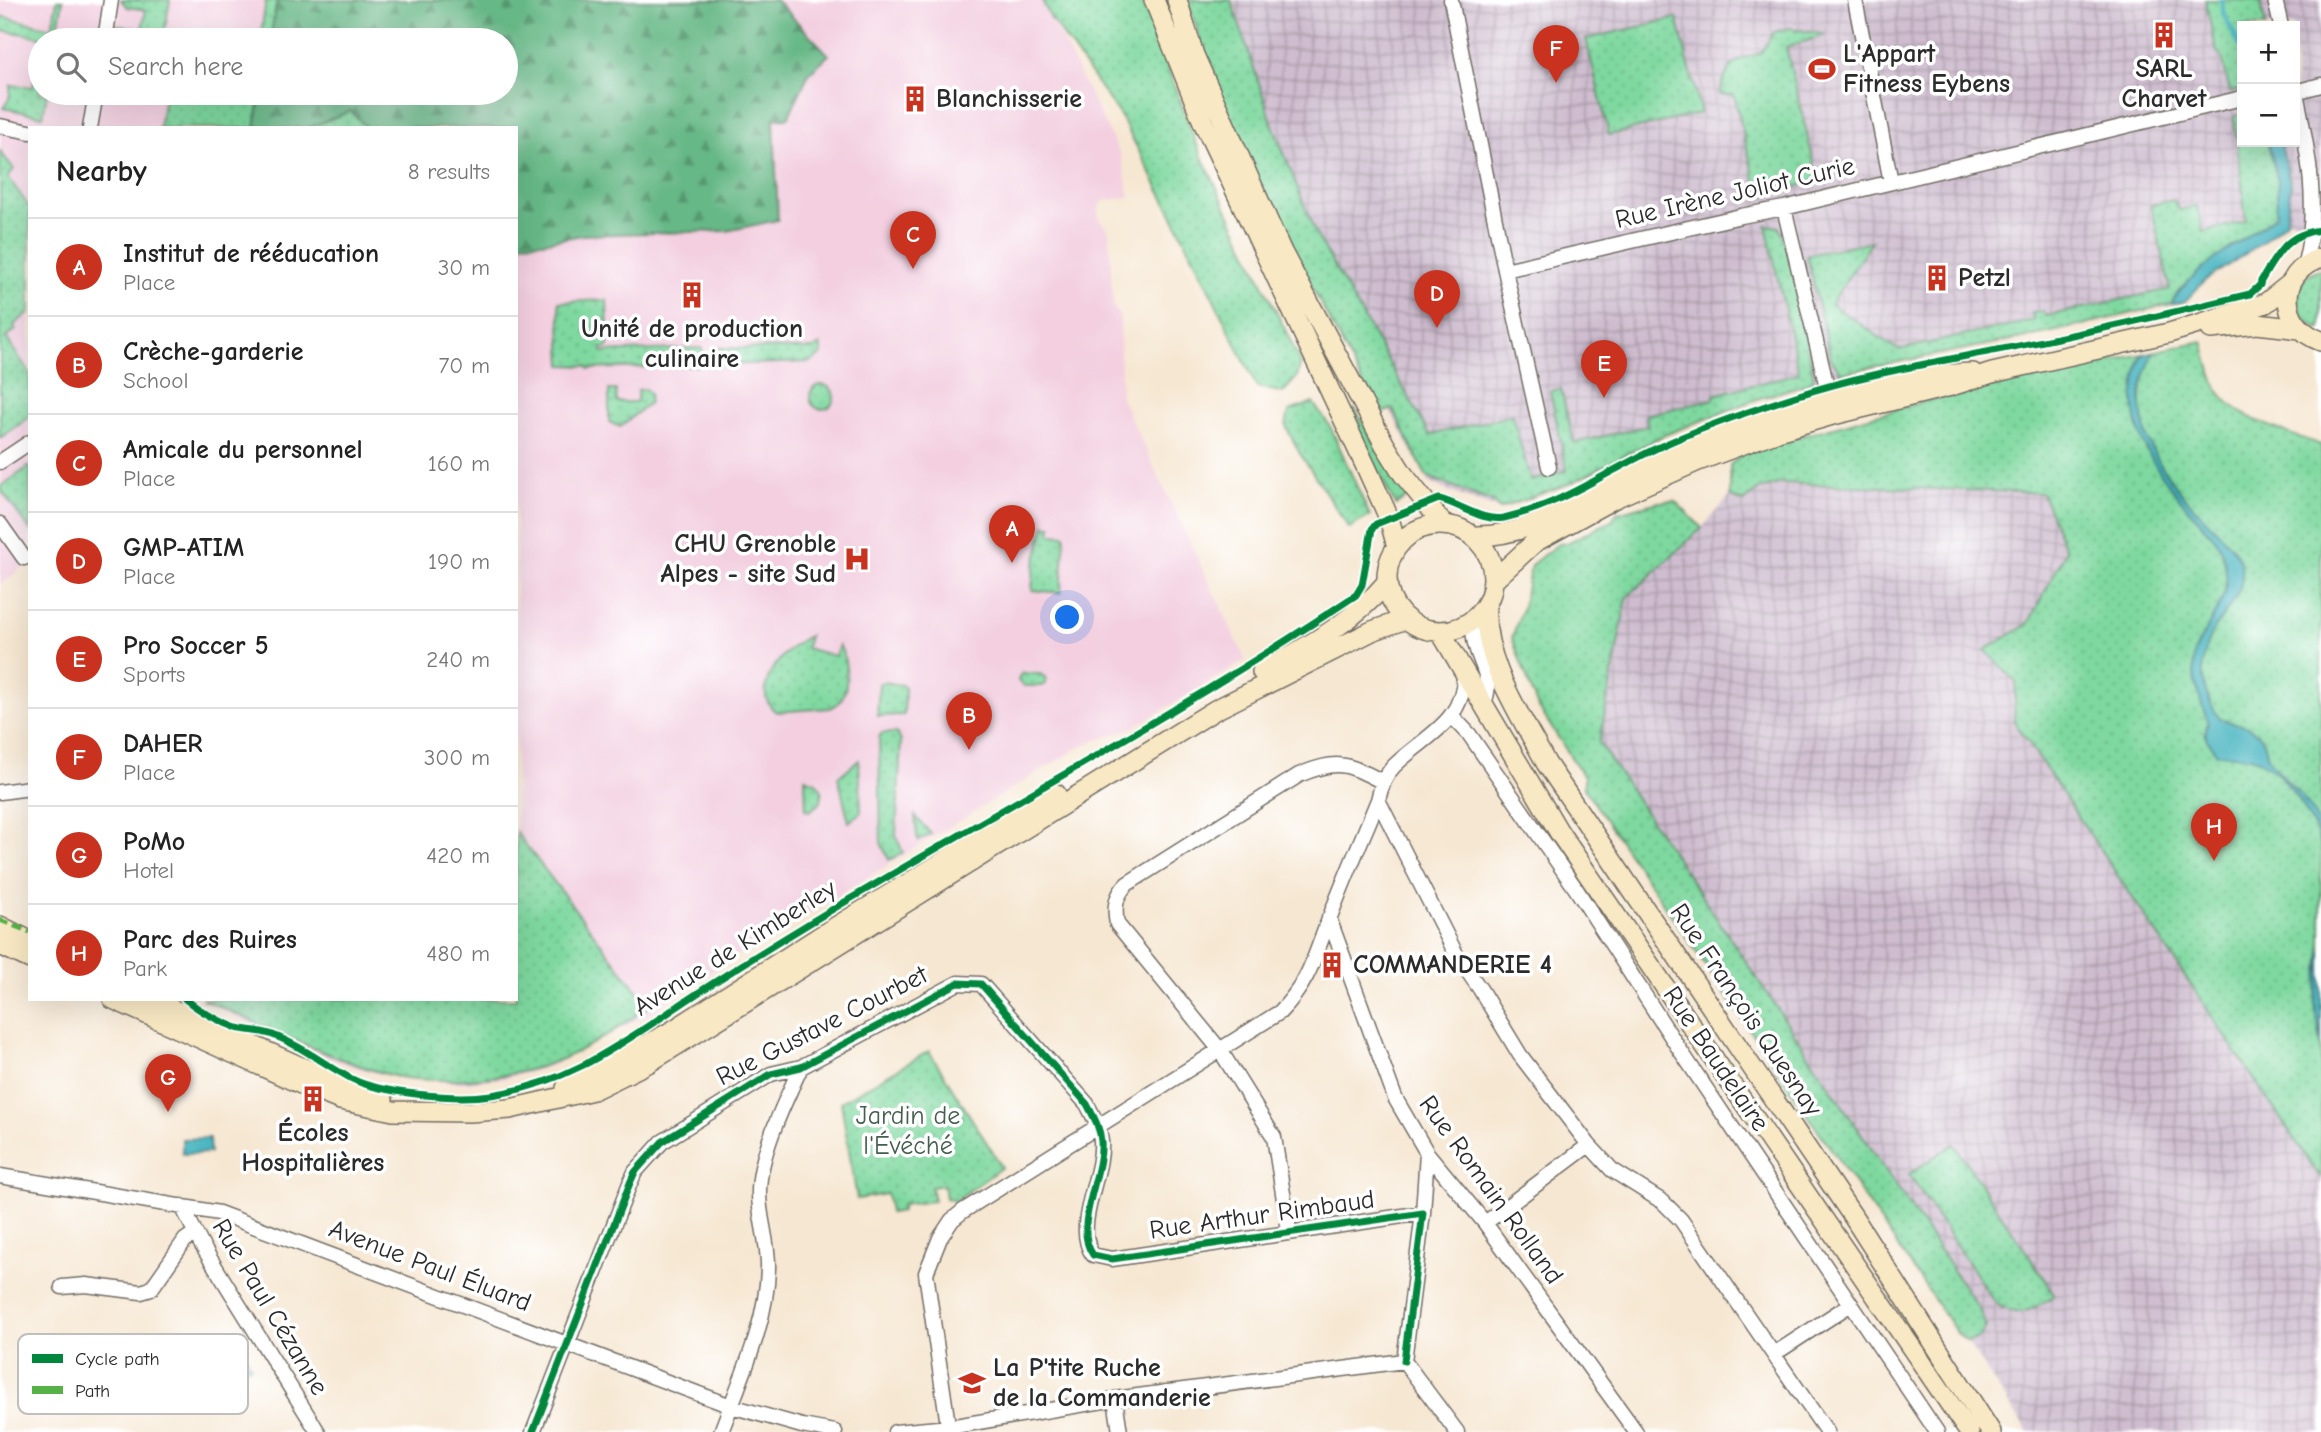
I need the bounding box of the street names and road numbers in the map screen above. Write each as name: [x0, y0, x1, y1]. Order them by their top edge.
street label: Rue Irène Joliot Curie: [1612, 151, 1858, 235]
street label: Avenue de Kimberley: [628, 873, 842, 1022]
street label: Rue François Quesnay: [1664, 898, 1828, 1122]
street label: Rue Gustave Courbet: [711, 959, 934, 1092]
street label: Rue Baudelaire: [1657, 981, 1775, 1137]
street label: Rue Romain Rolland: [1413, 1090, 1569, 1290]
street label: Rue Arthur Rimbaud: [1148, 1184, 1376, 1246]
street label: Avenue Paul Éluard: [325, 1213, 536, 1318]
street label: Rue Paul Cézanne: [206, 1214, 334, 1400]

